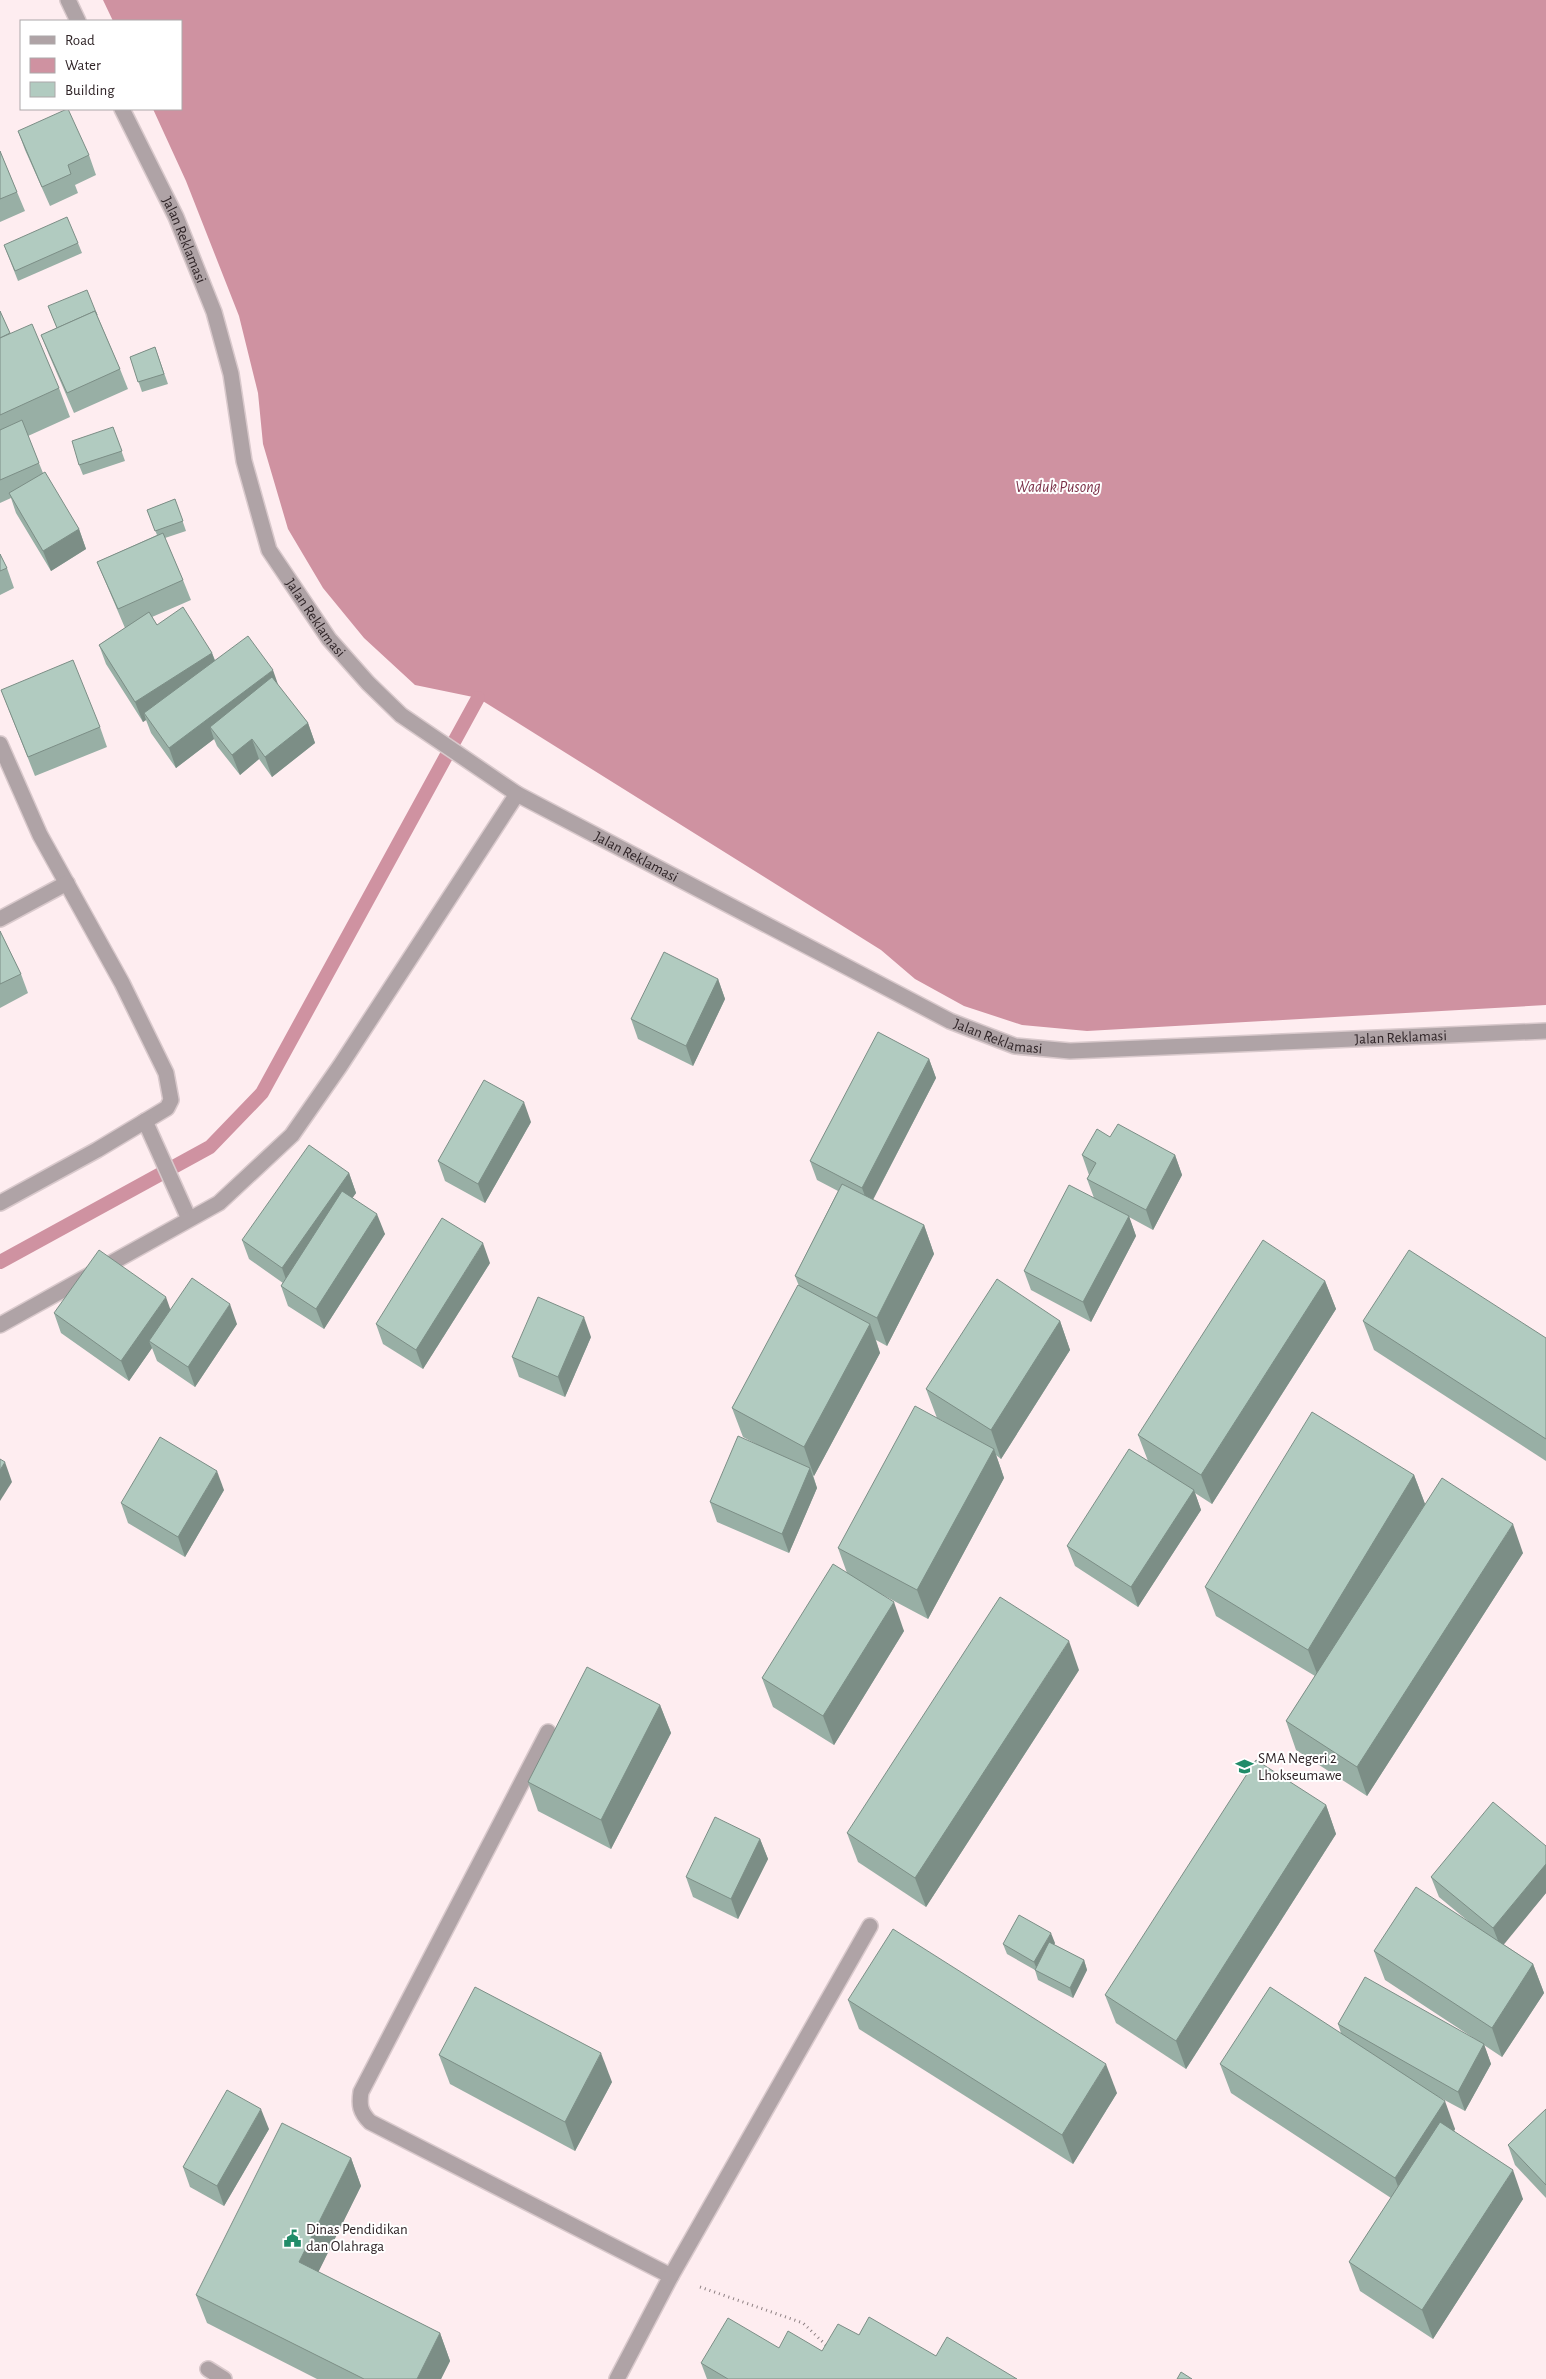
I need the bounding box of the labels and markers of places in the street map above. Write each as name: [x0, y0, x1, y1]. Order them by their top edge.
place label: SMA Negeri 2 Lhokseumawe: [1258, 1751, 1342, 1783]
school or university icon: SMA Negeri 2 Lhokseumawe: [1234, 1757, 1254, 1777]
place label: Dinas Pendidikan dan Olahraga: [306, 2222, 408, 2254]
public building icon: Dinas Pendidikan dan Olahraga: [282, 2228, 302, 2248]

